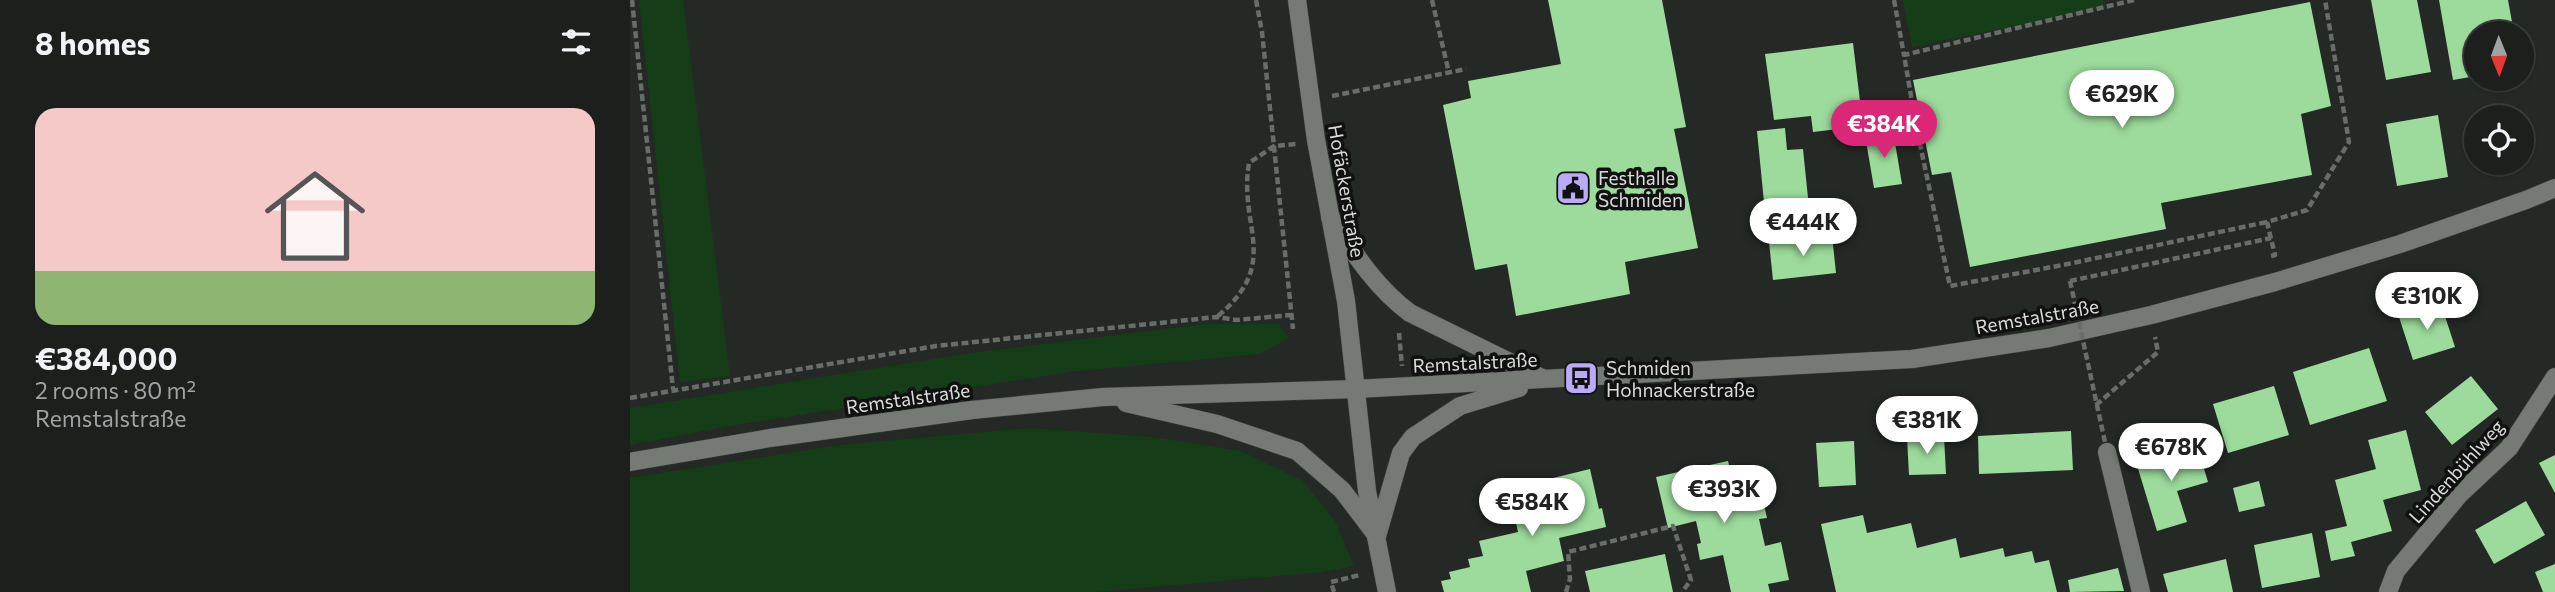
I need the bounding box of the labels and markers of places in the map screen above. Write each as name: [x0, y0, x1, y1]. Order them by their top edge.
pin: €629K: [2073, 71, 2171, 130]
pin: €384K: [1835, 100, 1933, 160]
place label: Festhalle Schmiden: [1598, 166, 1683, 211]
public building icon: Festhalle Schmiden: [1554, 169, 1592, 207]
pin: €444K: [1754, 198, 1852, 258]
pin: €310K: [2378, 272, 2476, 332]
place label: Schmiden Hohnackerstraße: [1606, 356, 1755, 401]
bus stop icon: Schmiden Hohnackerstraße: [1562, 359, 1600, 397]
pin: €381K: [1878, 396, 1976, 456]
pin: €678K: [2122, 424, 2220, 483]
pin: €393K: [1675, 466, 1773, 525]
pin: €584K: [1483, 478, 1581, 538]

